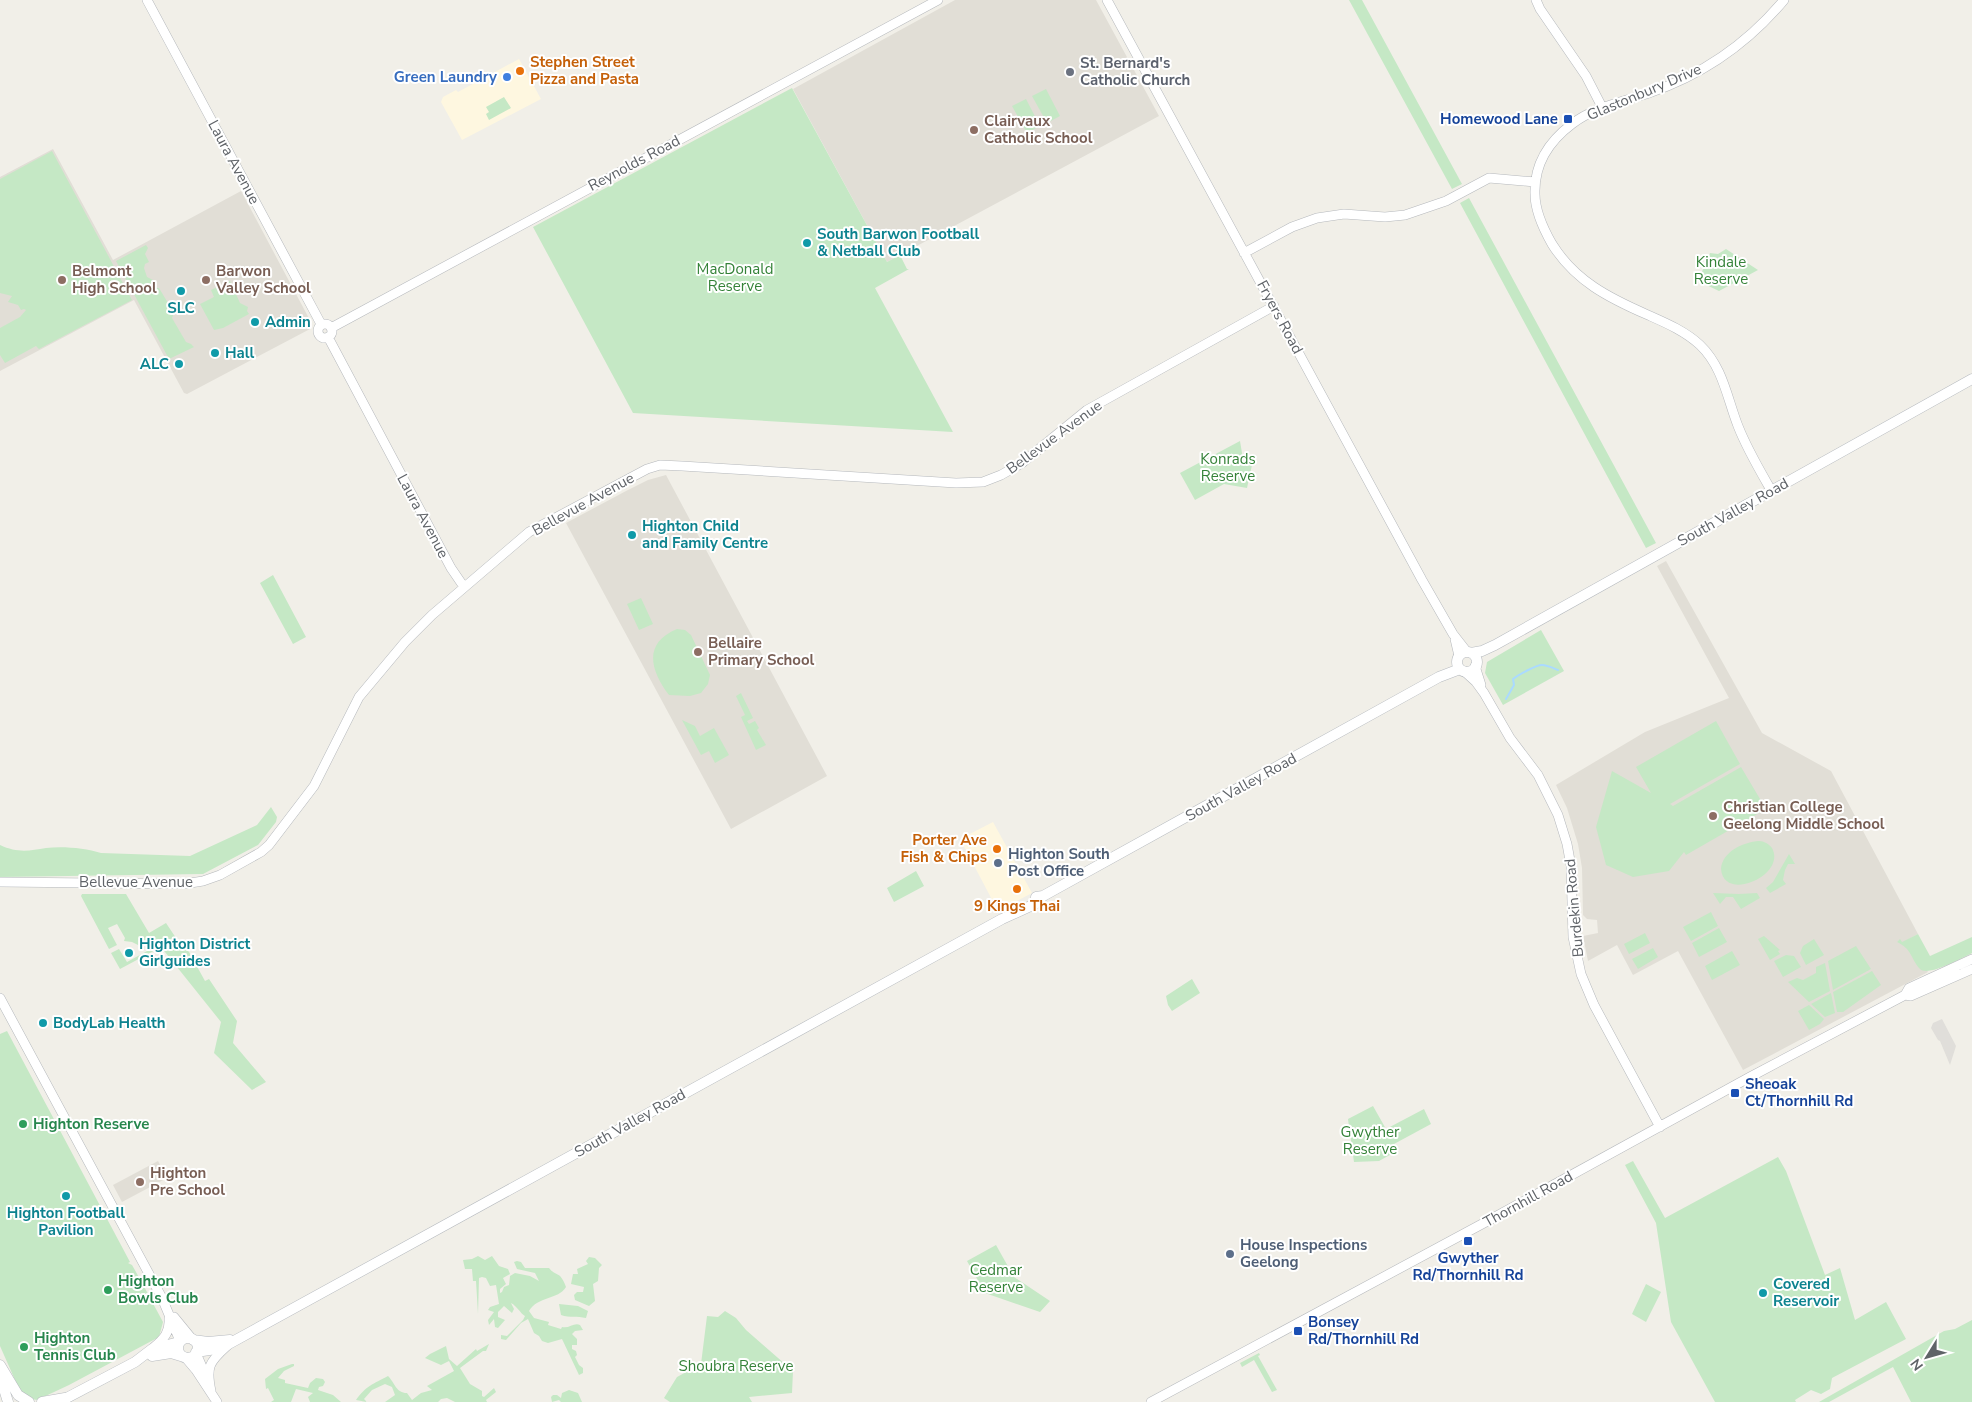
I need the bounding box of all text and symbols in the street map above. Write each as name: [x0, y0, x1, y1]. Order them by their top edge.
place label: Stephen Street Pizza and Pasta: [530, 52, 639, 89]
place label: St. Bernard's Catholic Church: [1080, 53, 1190, 90]
street label: Glastonbury Drive: [1584, 59, 1704, 125]
marker: Stephen Street Pizza and Pasta: [514, 65, 526, 77]
marker: St. Bernard's Catholic Church: [1064, 66, 1076, 78]
place label: Green Laundry: [394, 67, 497, 87]
marker: Green Laundry: [501, 71, 513, 83]
place label: Homewood Lane: [1440, 109, 1558, 129]
place label: Clairvaux Catholic School: [984, 111, 1093, 148]
marker: Homewood Lane: [1562, 113, 1574, 125]
street label: Laura Avenue: [203, 116, 265, 208]
marker: Clairvaux Catholic School: [968, 124, 980, 136]
street label: Reynolds Road: [585, 130, 683, 196]
place label: South Barwon Football & Netball Club: [817, 224, 979, 261]
marker: South Barwon Football & Netball Club: [801, 237, 813, 249]
park label: Kindale Reserve: [1694, 252, 1748, 289]
park label: MacDonald Reserve: [697, 259, 773, 296]
place label: Belmont High School: [72, 261, 157, 298]
place label: Barwon Valley School: [215, 261, 311, 298]
marker: Belmont High School: [56, 274, 68, 286]
marker: Barwon Valley School: [200, 274, 212, 286]
street label: Fryers Road: [1252, 277, 1308, 357]
marker: SLC: [175, 285, 187, 297]
place label: SLC: [167, 298, 195, 318]
place label: Admin: [265, 312, 311, 332]
marker: Admin: [249, 316, 261, 328]
place label: Hall: [225, 343, 255, 363]
marker: Hall: [209, 347, 221, 359]
place label: ALC: [140, 354, 169, 374]
marker: ALC: [173, 358, 185, 370]
street label: Bellevue Avenue: [1002, 395, 1106, 479]
park label: Konrads Reserve: [1200, 449, 1256, 486]
street label: Bellevue Avenue: [528, 468, 638, 540]
street label: Laura Avenue: [392, 470, 454, 562]
street label: South Valley Road: [1674, 473, 1792, 551]
place label: Highton Child and Family Centre: [642, 516, 768, 553]
marker: Highton Child and Family Centre: [626, 529, 638, 541]
place label: Bellaire Primary School: [708, 633, 815, 670]
marker: Bellaire Primary School: [692, 646, 704, 658]
street label: South Valley Road: [1182, 748, 1300, 826]
place label: Christian College Geelong Middle School: [1723, 797, 1885, 834]
marker: Christian College Geelong Middle School: [1707, 810, 1719, 822]
place label: Porter Ave Fish & Chips: [901, 830, 987, 867]
marker: Porter Ave Fish & Chips: [991, 843, 1003, 855]
place label: Highton South Post Office: [1008, 844, 1110, 881]
marker: Highton South Post Office: [992, 857, 1004, 869]
street label: Burdekin Road: [1560, 858, 1588, 958]
street label: Bellevue Avenue: [79, 872, 193, 892]
marker: 9 Kings Thai: [1011, 883, 1023, 895]
place label: 9 Kings Thai: [974, 896, 1060, 916]
place label: Highton District Girlguides: [139, 934, 250, 971]
marker: Highton District Girlguides: [123, 947, 135, 959]
place label: BodyLab Health: [53, 1013, 166, 1033]
marker: BodyLab Health: [37, 1017, 49, 1029]
place label: Sheoak Ct/Thornhill Rd: [1745, 1074, 1853, 1111]
street label: South Valley Road: [571, 1084, 689, 1162]
marker: Sheoak Ct/Thornhill Rd: [1729, 1087, 1741, 1099]
place label: Highton Reserve: [33, 1114, 149, 1134]
marker: Highton Reserve: [17, 1118, 29, 1130]
park label: Gwyther Reserve: [1341, 1122, 1400, 1159]
place label: Highton Pre School: [150, 1163, 225, 1200]
street label: Thornhill Road: [1480, 1166, 1576, 1232]
marker: Highton Pre School: [134, 1176, 146, 1188]
marker: Highton Football Pavilion: [60, 1190, 72, 1202]
place label: Highton Football Pavilion: [7, 1203, 125, 1240]
place label: House Inspections Geelong: [1240, 1235, 1367, 1272]
marker: Gwyther Rd/Thornhill Rd: [1462, 1235, 1474, 1247]
marker: House Inspections Geelong: [1224, 1248, 1236, 1260]
place label: Gwyther Rd/Thornhill Rd: [1412, 1248, 1524, 1285]
park label: Cedmar Reserve: [969, 1260, 1023, 1297]
place label: Highton Bowls Club: [118, 1271, 198, 1308]
place label: Covered Reservoir: [1773, 1274, 1839, 1311]
marker: Highton Bowls Club: [102, 1284, 114, 1296]
marker: Covered Reservoir: [1757, 1287, 1769, 1299]
place label: Bonsey Rd/Thornhill Rd: [1308, 1312, 1419, 1349]
marker: Bonsey Rd/Thornhill Rd: [1292, 1325, 1304, 1337]
place label: Highton Tennis Club: [34, 1328, 116, 1365]
north arrow: [1902, 1332, 1952, 1382]
marker: Highton Tennis Club: [18, 1341, 30, 1353]
text: N: [1906, 1355, 1928, 1374]
park label: Shoubra Reserve: [679, 1356, 793, 1376]

